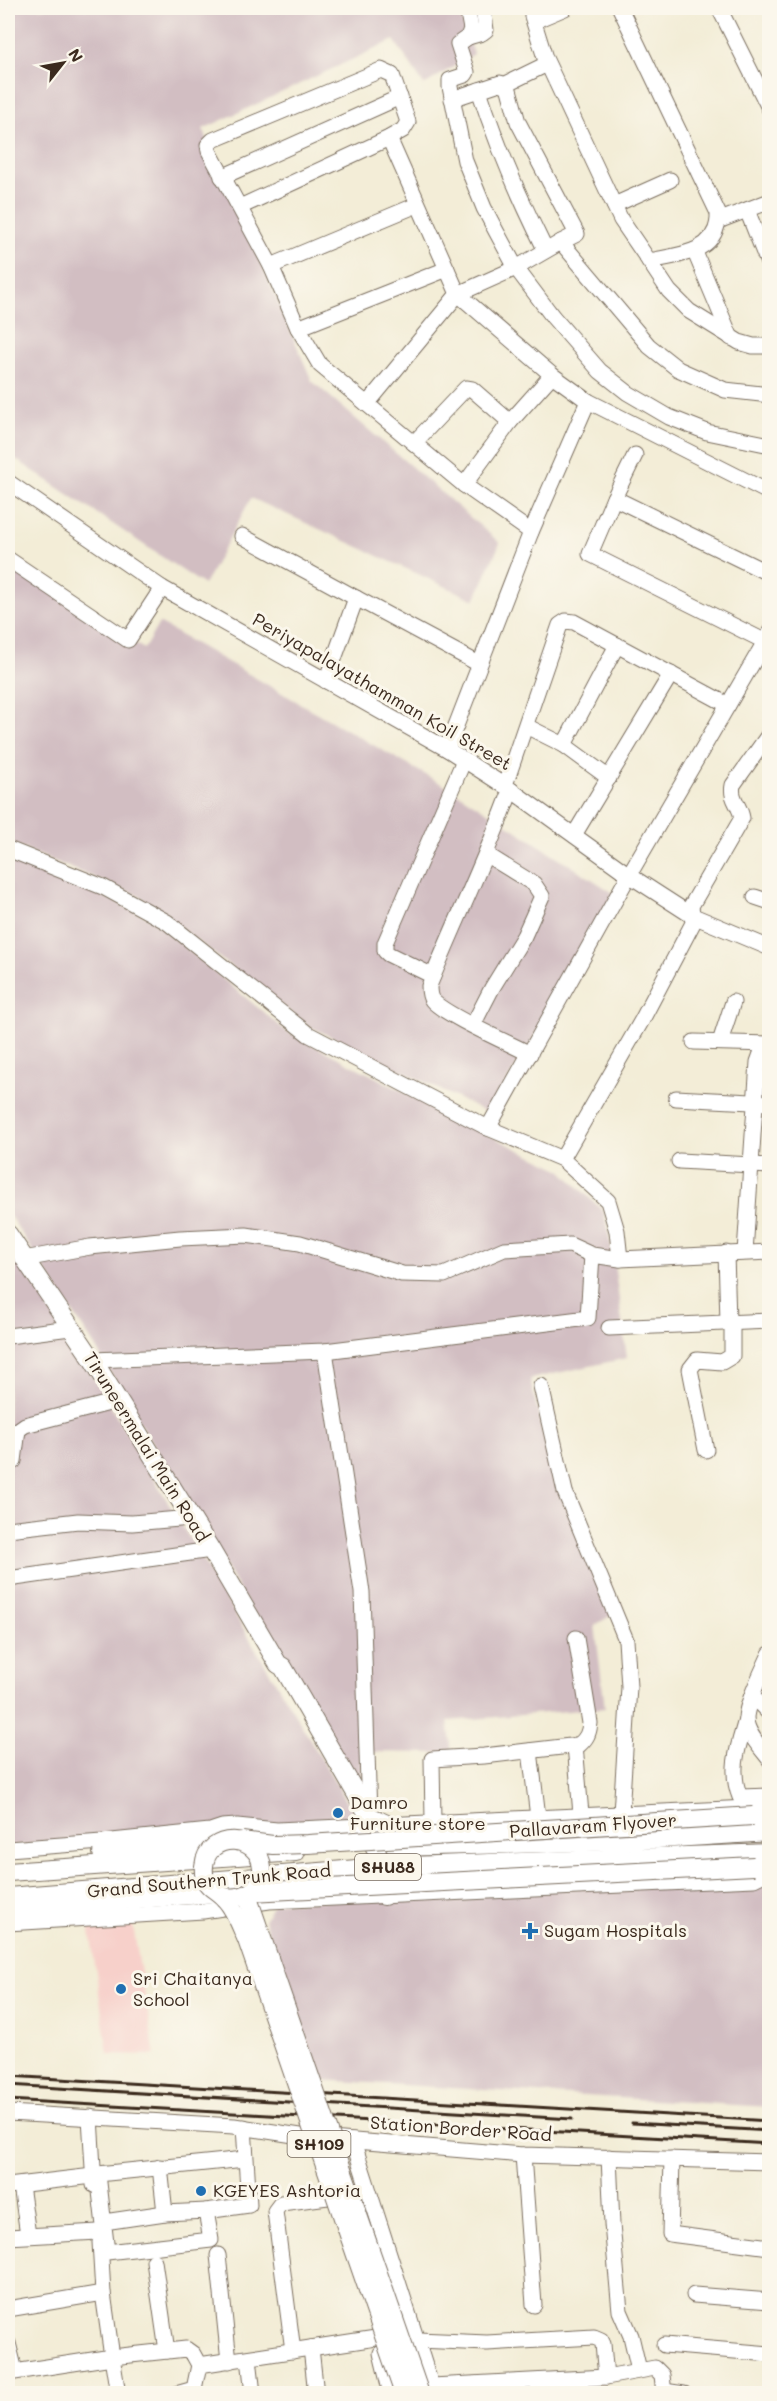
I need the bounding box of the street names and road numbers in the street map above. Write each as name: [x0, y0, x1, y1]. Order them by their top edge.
street label: Periyapalayathamman Koil Street: [249, 607, 516, 775]
street label: Tiruneermalai Main Road: [78, 1347, 215, 1546]
street label: Pallavaram Flyover: [508, 1807, 678, 1843]
road number: SHU88: [355, 1854, 421, 1880]
street label: Grand Southern Trunk Road: [86, 1857, 332, 1903]
street label: Station Border Road: [369, 2110, 553, 2146]
road number: SH109: [288, 2131, 350, 2157]

